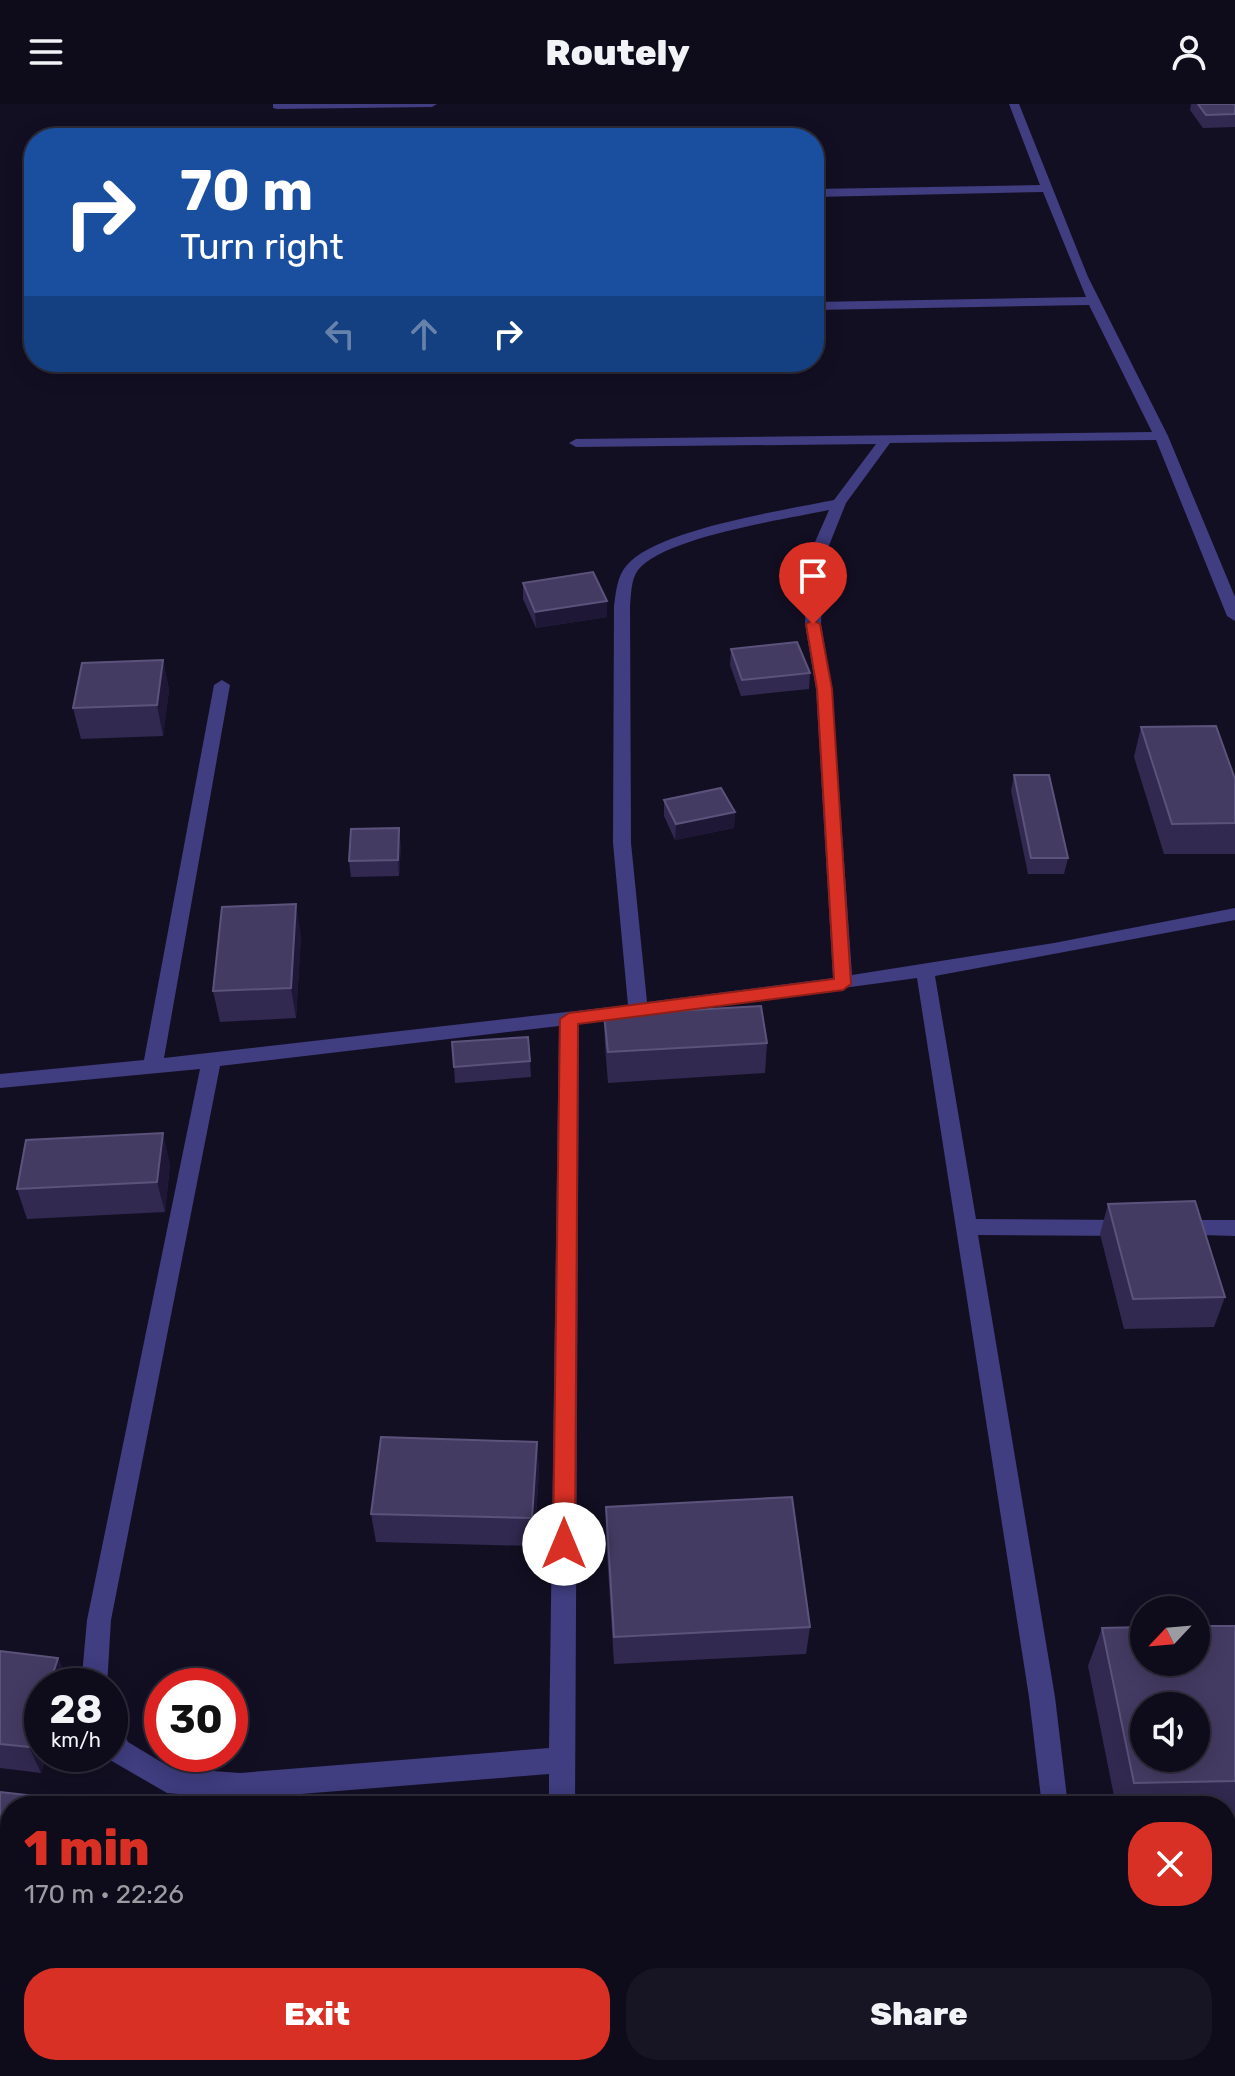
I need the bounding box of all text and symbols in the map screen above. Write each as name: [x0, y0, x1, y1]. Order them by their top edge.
icon: menu: [24, 30, 68, 74]
icon: person: [1167, 30, 1211, 74]
text: Routely: [545, 31, 690, 74]
text: 70 m: [180, 158, 313, 224]
icon: right: [48, 160, 152, 264]
text: Turn right: [180, 225, 344, 268]
icon: left: [318, 312, 362, 356]
icon: ahead: [402, 312, 446, 356]
icon: right: [486, 312, 530, 356]
pin: [779, 542, 847, 624]
icon: arrive: [791, 554, 835, 598]
position arrow: [522, 1502, 606, 1586]
north arrow: [1130, 1596, 1210, 1676]
map controls: [1130, 1596, 1210, 1772]
speed limit sign: 30: [144, 1668, 248, 1772]
text: 28: [49, 1686, 103, 1733]
button: sound: [1130, 1692, 1210, 1772]
text: km/h: [51, 1728, 101, 1752]
text: 1 min: [24, 1820, 150, 1877]
button: close: [1128, 1822, 1212, 1906]
text: 170 m · 22:26: [24, 1879, 184, 1910]
button: Exit: [24, 1968, 610, 2060]
button: Share: [626, 1968, 1212, 2060]

